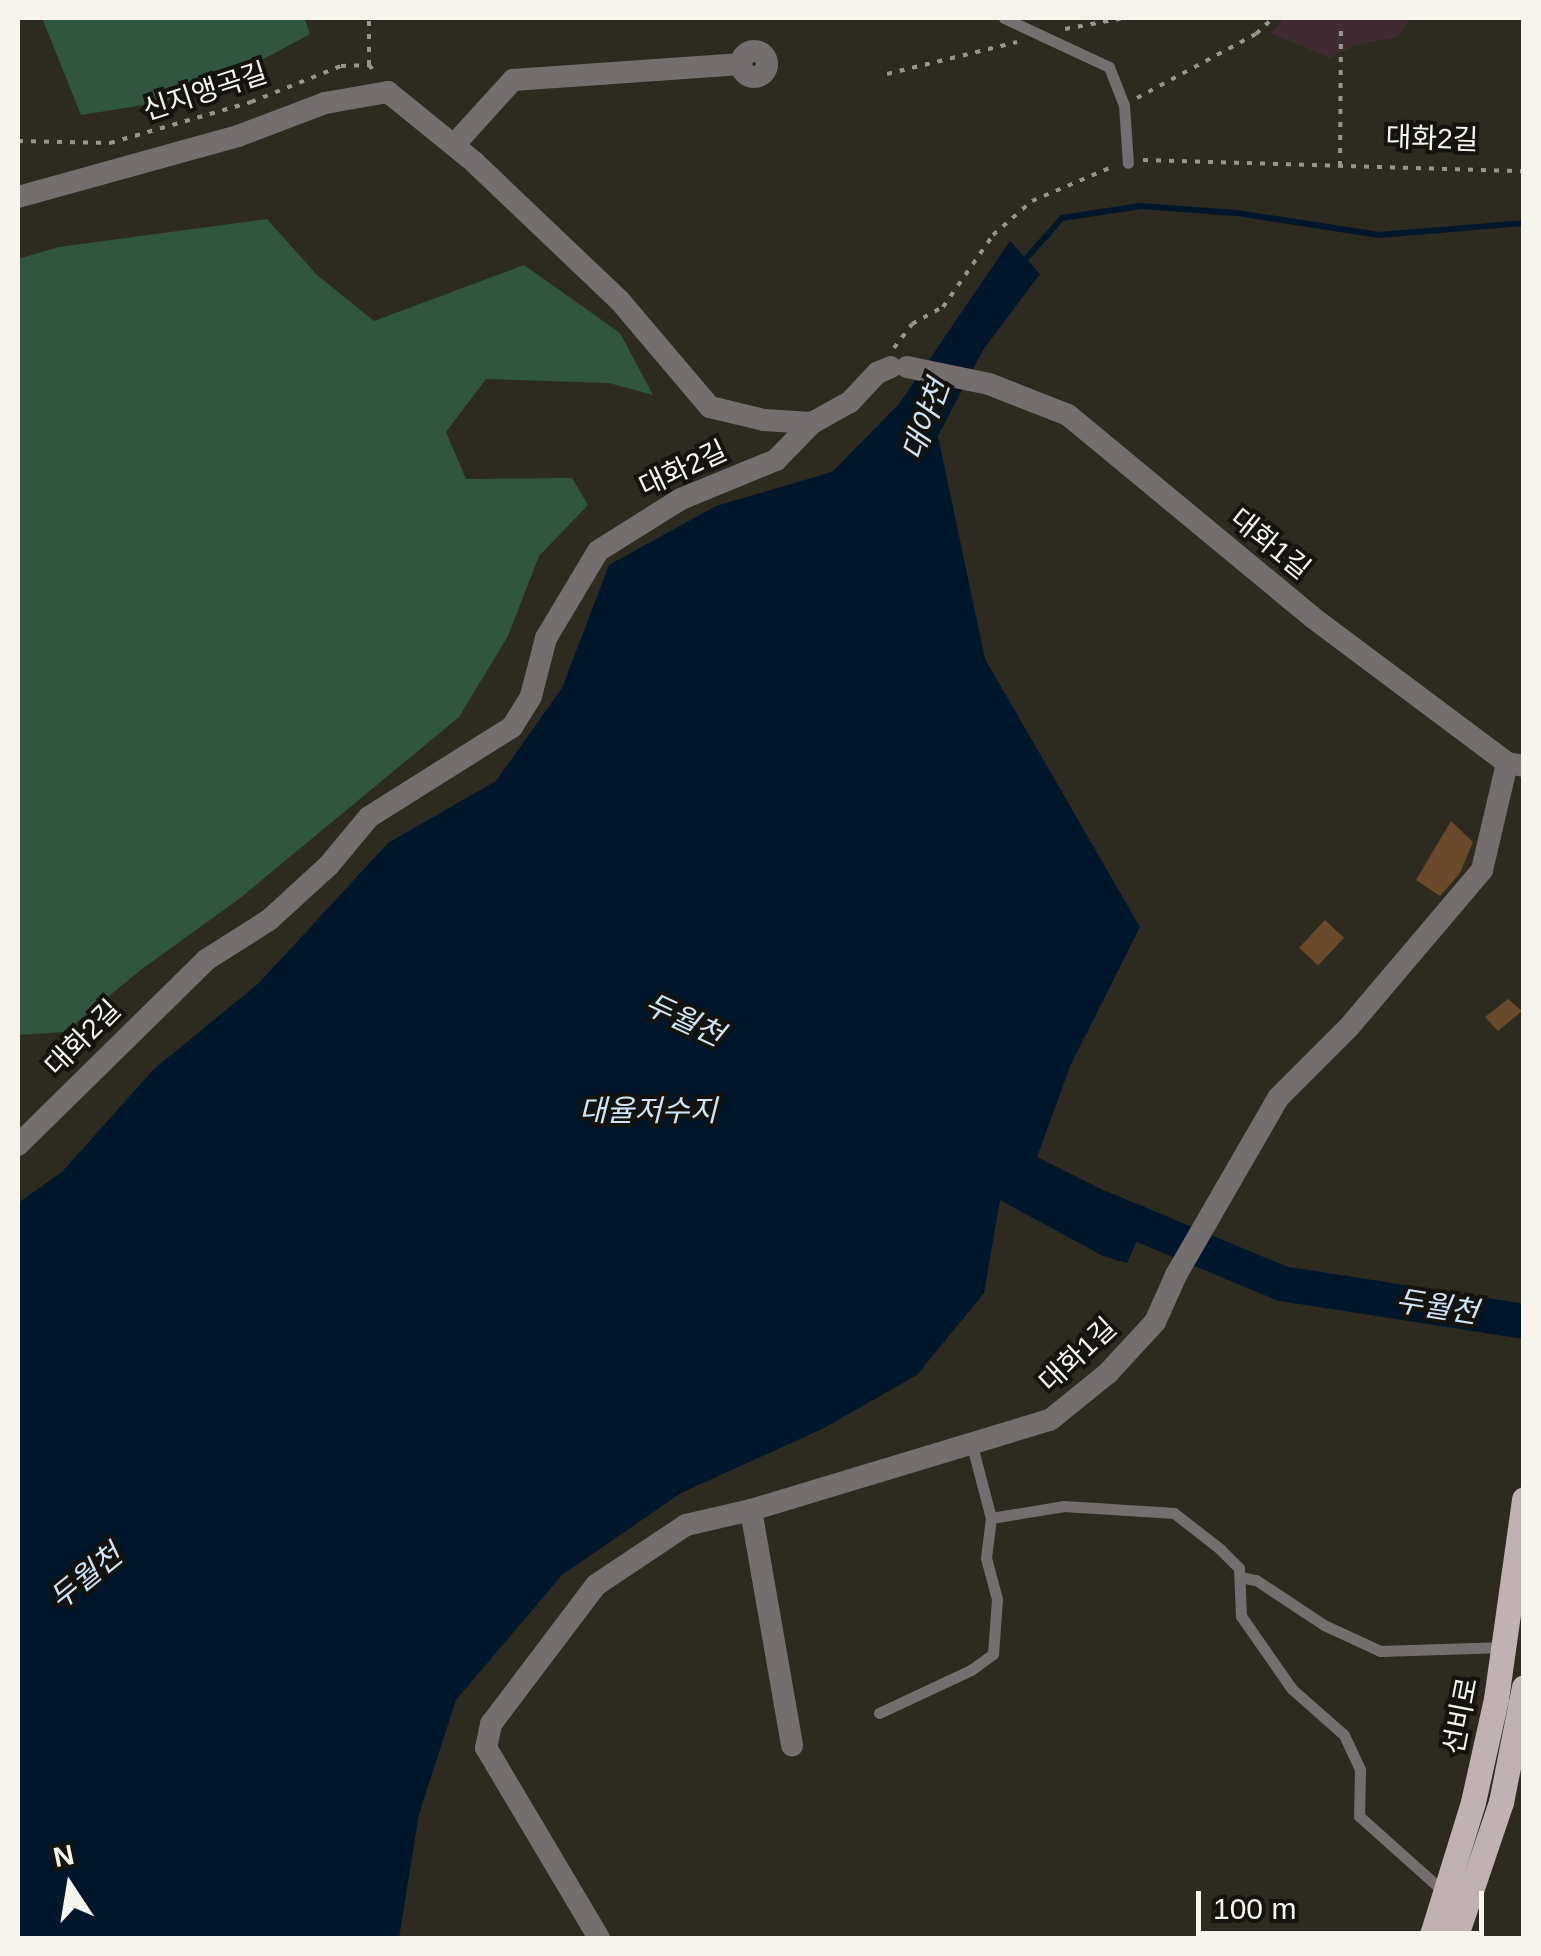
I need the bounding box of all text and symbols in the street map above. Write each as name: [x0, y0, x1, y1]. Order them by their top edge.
street label: 신지앵곡길: [139, 56, 271, 128]
street label: 대화2길: [1385, 121, 1479, 157]
water label: 대야천: [895, 375, 957, 465]
street label: 대화2길: [634, 434, 732, 504]
street label: 대화1길: [1223, 502, 1317, 586]
water label: 두월천: [639, 986, 729, 1054]
street label: 대화2길: [38, 993, 128, 1083]
water label: 대율저수지: [579, 1093, 717, 1129]
water label: 두월천: [1393, 1283, 1481, 1331]
street label: 대화1길: [1033, 1311, 1123, 1399]
water label: 두월천: [42, 1537, 130, 1617]
street label: 선비로: [1437, 1675, 1485, 1757]
north arrow: [20, 1836, 120, 1936]
text: N: [51, 1839, 77, 1873]
scale bar: [1201, 1871, 1488, 1933]
text: 100 m: [1213, 1892, 1296, 1925]

